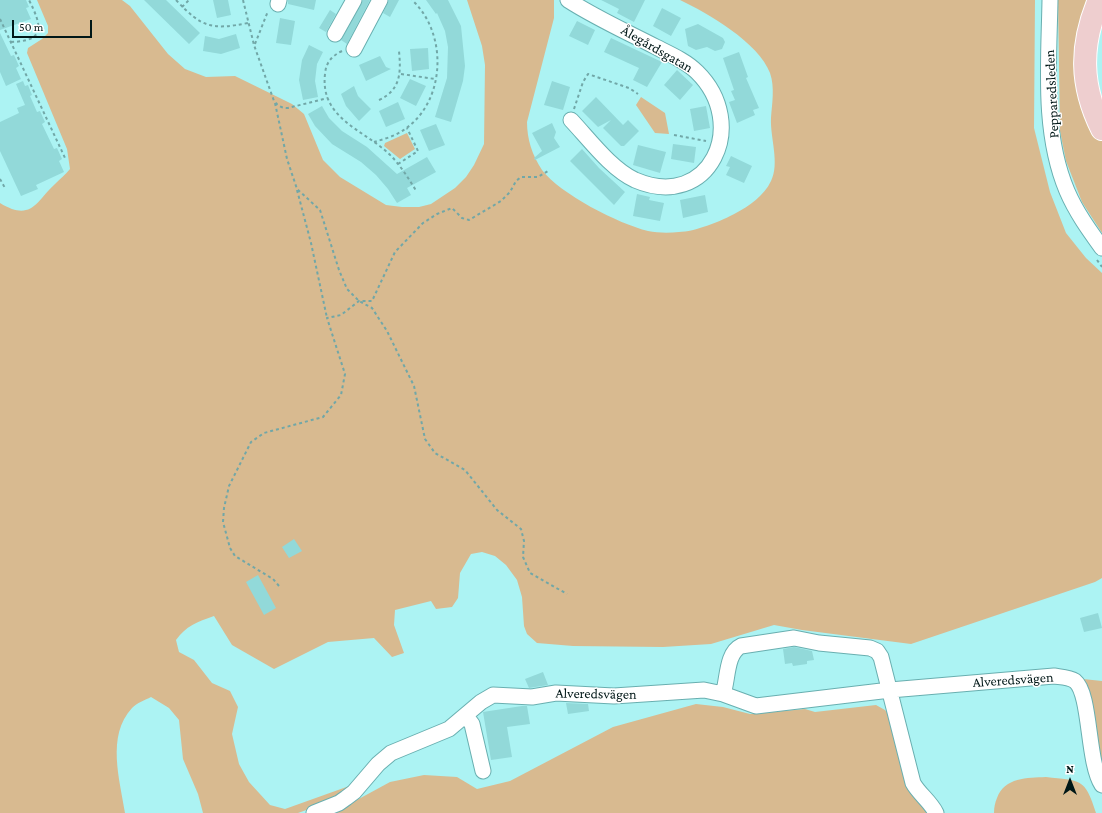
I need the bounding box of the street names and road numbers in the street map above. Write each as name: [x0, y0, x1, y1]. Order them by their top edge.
street label: Ålegårdsgatan: [618, 22, 696, 76]
street label: Pepparedsleden: [1041, 49, 1063, 139]
street label: Alveredsvägen: [972, 669, 1054, 691]
street label: Alveredsvägen: [555, 685, 637, 703]

